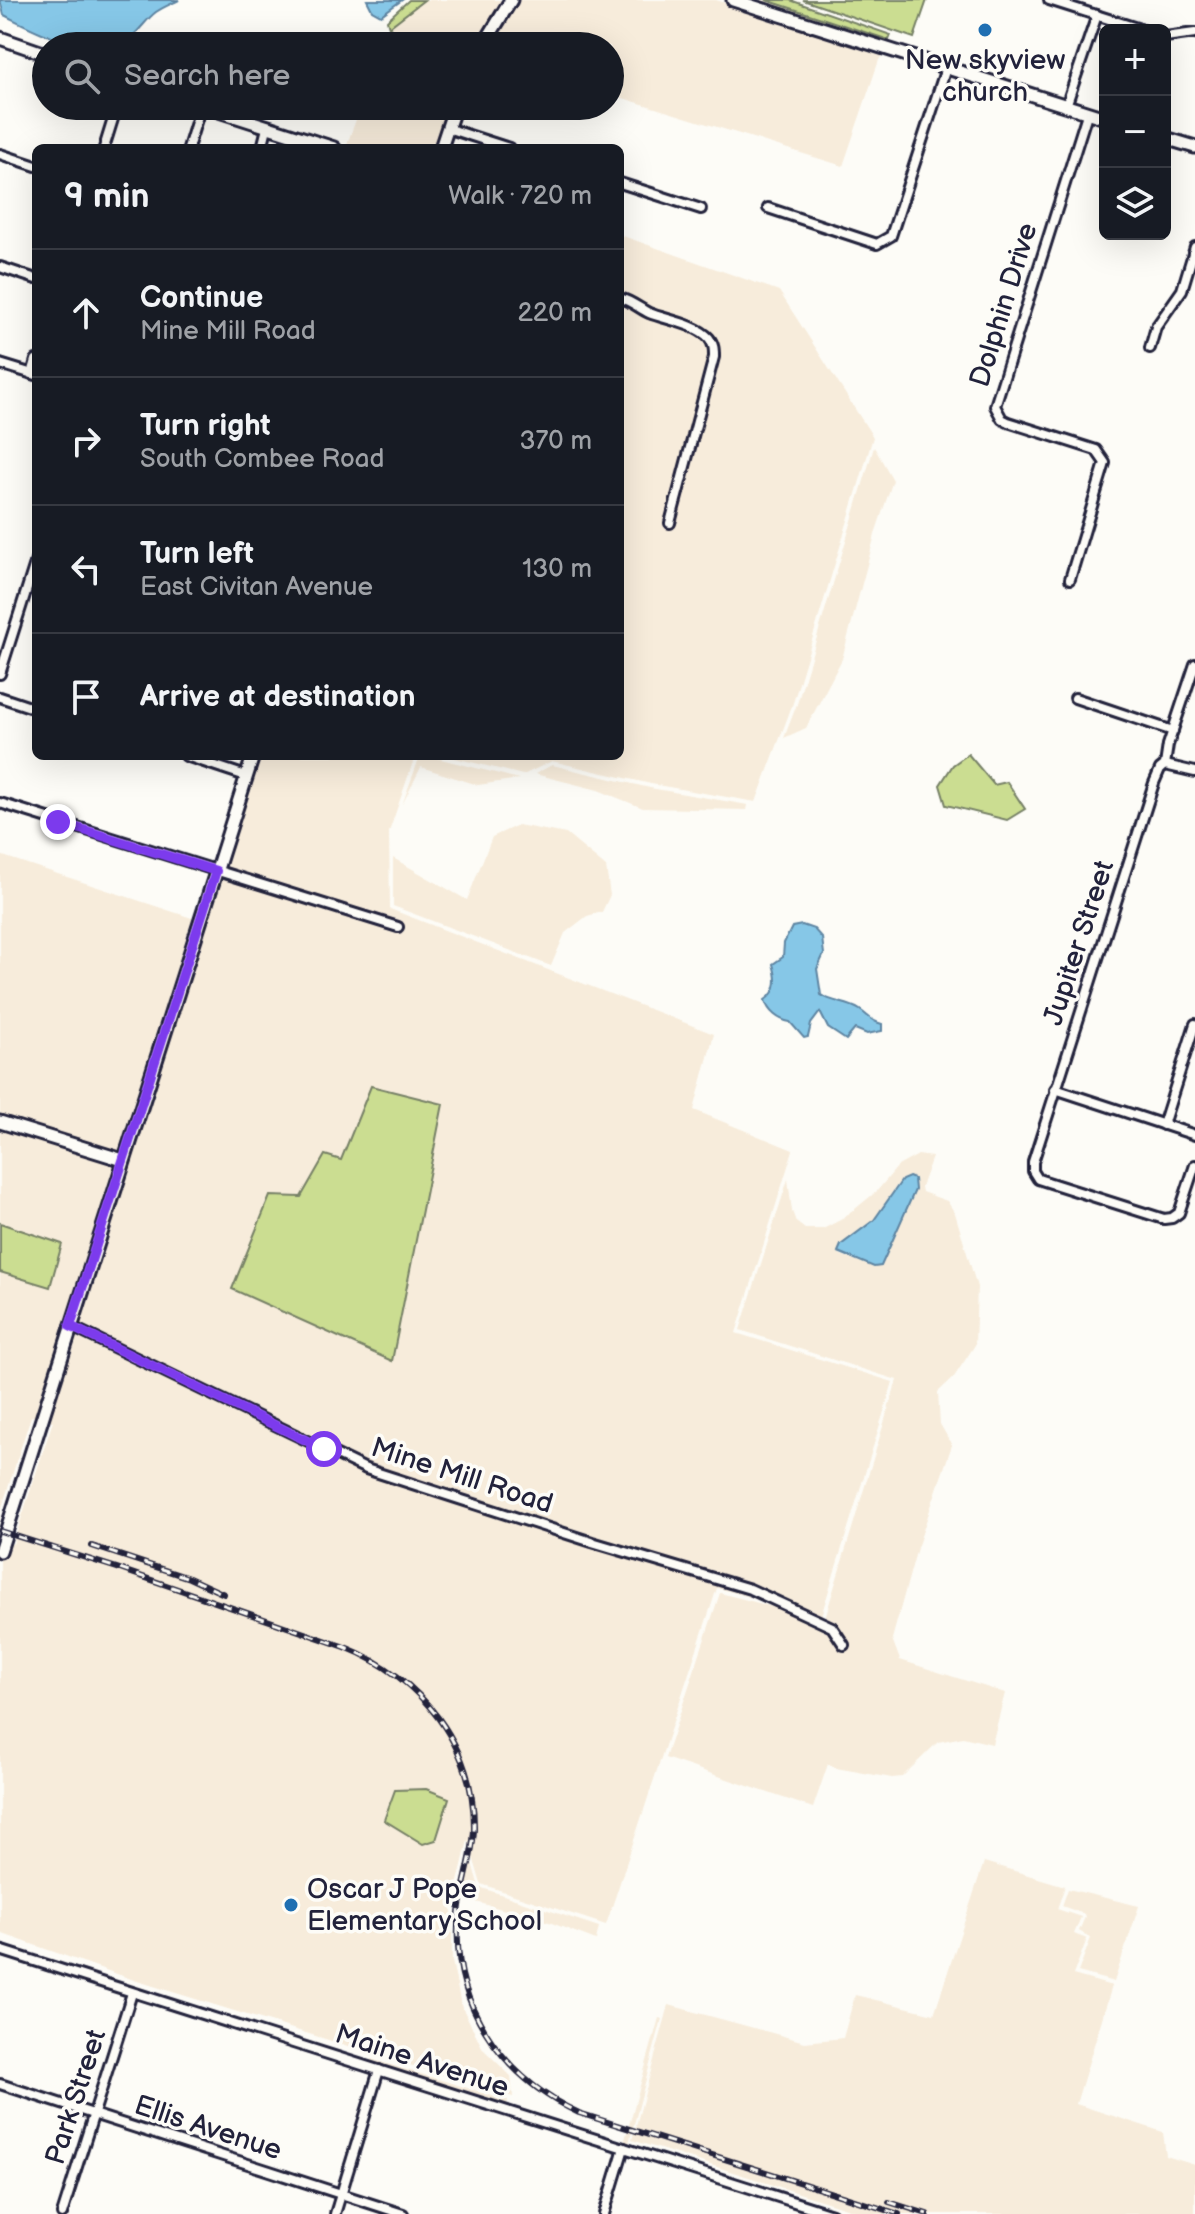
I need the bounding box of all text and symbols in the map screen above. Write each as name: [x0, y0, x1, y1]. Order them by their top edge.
marker: New skyview church: [976, 21, 994, 39]
map controls: [1099, 24, 1171, 240]
button: +: [1099, 24, 1171, 96]
search box: [32, 32, 624, 120]
place label: New skyview church: [905, 44, 1065, 109]
icon: search: [60, 54, 104, 98]
text: Search here: [124, 58, 290, 94]
button: −: [1099, 96, 1171, 168]
button: layers: [1099, 168, 1171, 240]
text: 9 min: [64, 176, 149, 217]
text: Walk · 720 m: [448, 181, 592, 212]
street label: Dolphin Drive: [963, 219, 1045, 391]
text: Continue: [140, 280, 263, 316]
icon: ahead: [64, 291, 108, 335]
text: 220 m: [518, 298, 592, 329]
text: Mine Mill Road: [140, 316, 316, 347]
text: Turn right: [140, 408, 271, 444]
icon: right: [64, 419, 108, 463]
text: 370 m: [519, 426, 592, 457]
text: South Combee Road: [140, 444, 384, 475]
text: Turn left: [140, 536, 254, 572]
icon: left: [64, 547, 108, 591]
text: 130 m: [522, 554, 592, 585]
text: East Civitan Avenue: [140, 572, 373, 603]
icon: arrive: [64, 675, 108, 719]
text: Arrive at destination: [140, 679, 416, 715]
route end: [40, 804, 76, 840]
street label: Jupiter Street: [1037, 856, 1121, 1030]
route start: [306, 1431, 342, 1467]
street label: Mine Mill Road: [367, 1431, 557, 1521]
place label: Oscar J Pope Elementary School: [307, 1873, 542, 1938]
marker: Oscar J Pope Elementary School: [282, 1896, 300, 1914]
street label: Maine Avenue: [331, 2017, 513, 2105]
street label: Park Street: [39, 2025, 113, 2169]
street label: Ellis Avenue: [130, 2089, 286, 2167]

